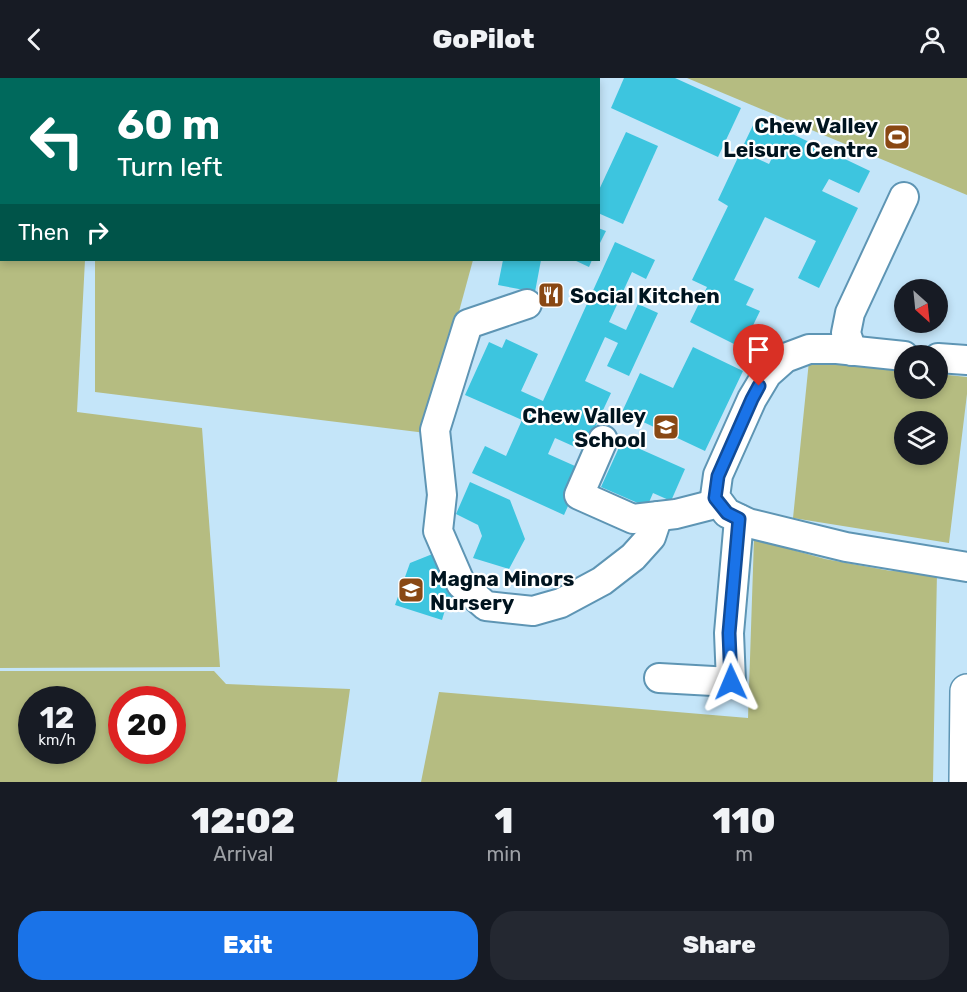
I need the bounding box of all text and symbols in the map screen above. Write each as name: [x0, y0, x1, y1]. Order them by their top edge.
icon: back: [18, 23, 51, 56]
text: GoPilot: [432, 23, 535, 55]
icon: person: [916, 23, 949, 56]
text: 60 m: [117, 100, 220, 150]
icon: left: [18, 102, 96, 180]
place label: Chew Valley Leisure Centre: [723, 113, 878, 162]
sports icon: Chew Valley Leisure Centre: [882, 122, 912, 152]
text: Turn left: [117, 151, 222, 183]
icon: right: [81, 216, 114, 249]
text: Then: [18, 219, 69, 246]
north arrow: [894, 279, 948, 333]
map controls: [894, 279, 948, 465]
restaurant icon: Social Kitchen: [536, 280, 566, 310]
place label: Social Kitchen: [570, 283, 720, 308]
pin: [733, 324, 784, 386]
icon: arrive: [742, 333, 775, 366]
button: search: [894, 345, 948, 399]
place label: Chew Valley School: [522, 403, 646, 452]
button: layers: [894, 411, 948, 465]
school or university icon: Chew Valley School: [651, 412, 681, 442]
place label: Magna Minors Nursery: [430, 566, 574, 615]
school or university icon: Magna Minors Nursery: [396, 575, 426, 605]
position arrow: [699, 650, 763, 714]
speed limit sign: 20: [108, 686, 186, 764]
text: 12: [40, 700, 74, 736]
text: km/h: [38, 731, 76, 749]
text: 12:02: [191, 799, 295, 842]
text: 1: [494, 799, 513, 842]
text: 110: [713, 799, 776, 842]
text: Arrival: [213, 842, 273, 866]
text: min: [487, 842, 521, 866]
text: m: [735, 842, 753, 866]
button: Exit: [18, 911, 478, 980]
button: Share: [490, 911, 949, 980]

